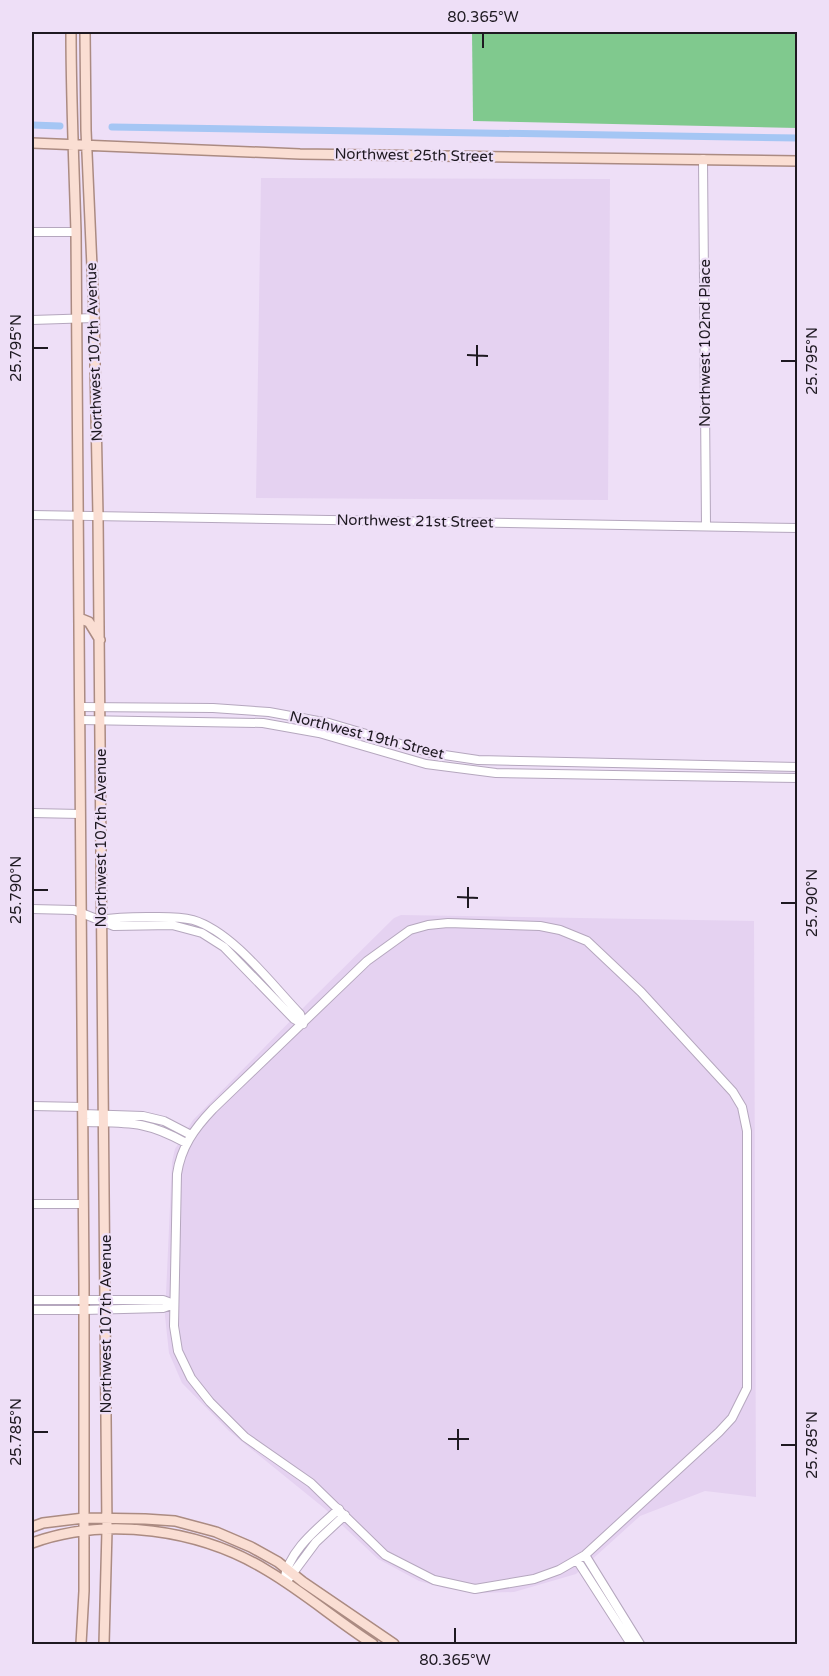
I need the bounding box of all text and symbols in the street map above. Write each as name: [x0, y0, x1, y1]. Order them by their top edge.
text: 80.365°W: [447, 8, 519, 26]
street label: Northwest 25th Street: [334, 145, 494, 165]
street label: Northwest 102nd Place: [696, 259, 714, 427]
street label: Northwest 107th Avenue: [82, 262, 106, 442]
text: 25.795°N: [7, 314, 25, 382]
text: 25.795°N: [803, 327, 821, 395]
street label: Northwest 21st Street: [336, 511, 494, 531]
street label: Northwest 19th Street: [288, 707, 447, 763]
street label: Northwest 107th Avenue: [92, 748, 110, 928]
text: 25.790°N: [7, 856, 25, 924]
text: 25.790°N: [803, 869, 821, 937]
street label: Northwest 107th Avenue: [97, 1234, 115, 1414]
text: 25.785°N: [7, 1398, 25, 1466]
text: 25.785°N: [803, 1411, 821, 1479]
text: 80.365°W: [419, 1651, 491, 1669]

